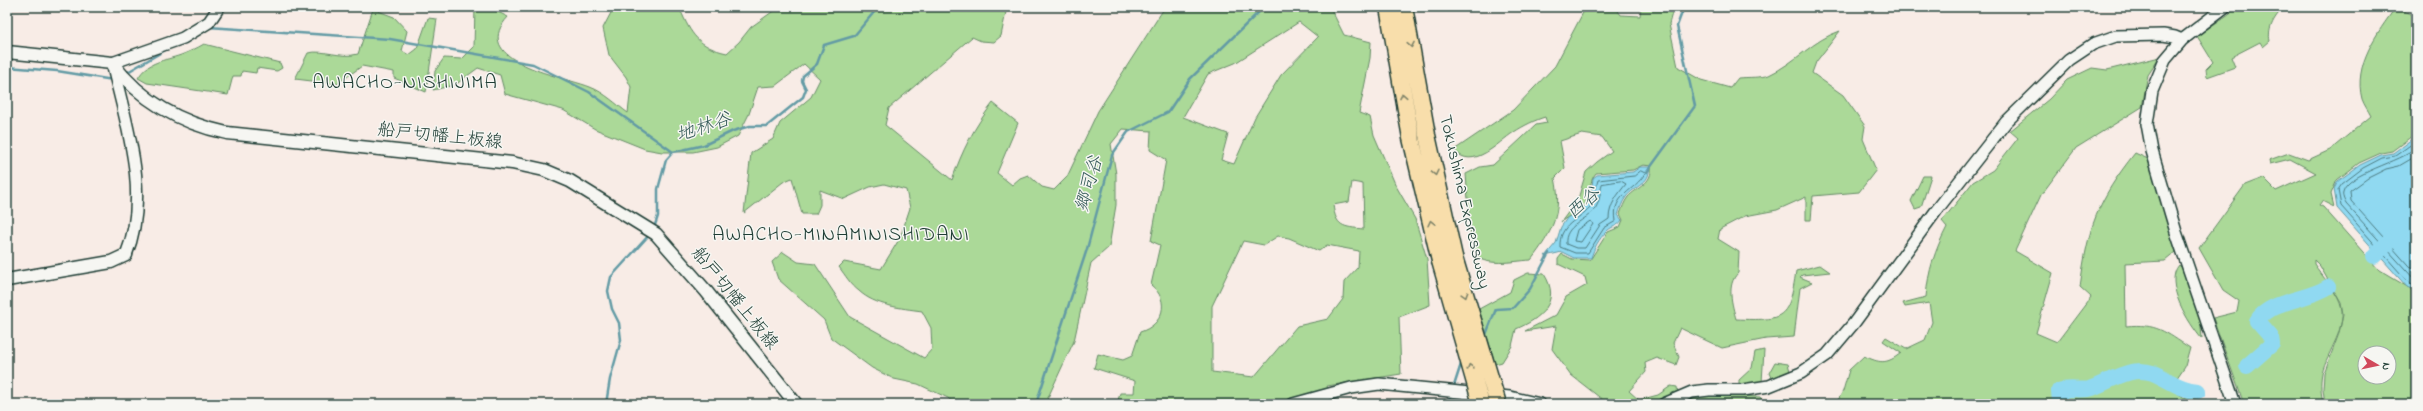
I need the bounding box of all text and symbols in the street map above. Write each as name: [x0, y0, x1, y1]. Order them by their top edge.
one-way arrow: [1406, 42, 1414, 49]
district label: AWACHO-NISHIJIMA: [312, 69, 498, 98]
one-way arrow: [1400, 93, 1408, 99]
water label: 地林谷: [673, 106, 736, 150]
street label: Tokushima Expressway: [1431, 112, 1497, 292]
street label: 船戸切幡上板線: [376, 117, 504, 157]
water label: 郷司谷: [1069, 152, 1111, 215]
one-way arrow: [1431, 170, 1439, 176]
water label: 西谷: [1561, 181, 1608, 227]
one-way arrow: [1428, 220, 1436, 226]
district label: AWACHO-MINAMINISHIDANI: [712, 221, 970, 250]
street label: 船戸切幡上板線: [684, 242, 784, 356]
one-way arrow: [1460, 291, 1469, 298]
north arrow: [2357, 345, 2397, 385]
text: N: [2377, 361, 2394, 371]
one-way arrow: [1467, 363, 1475, 370]

